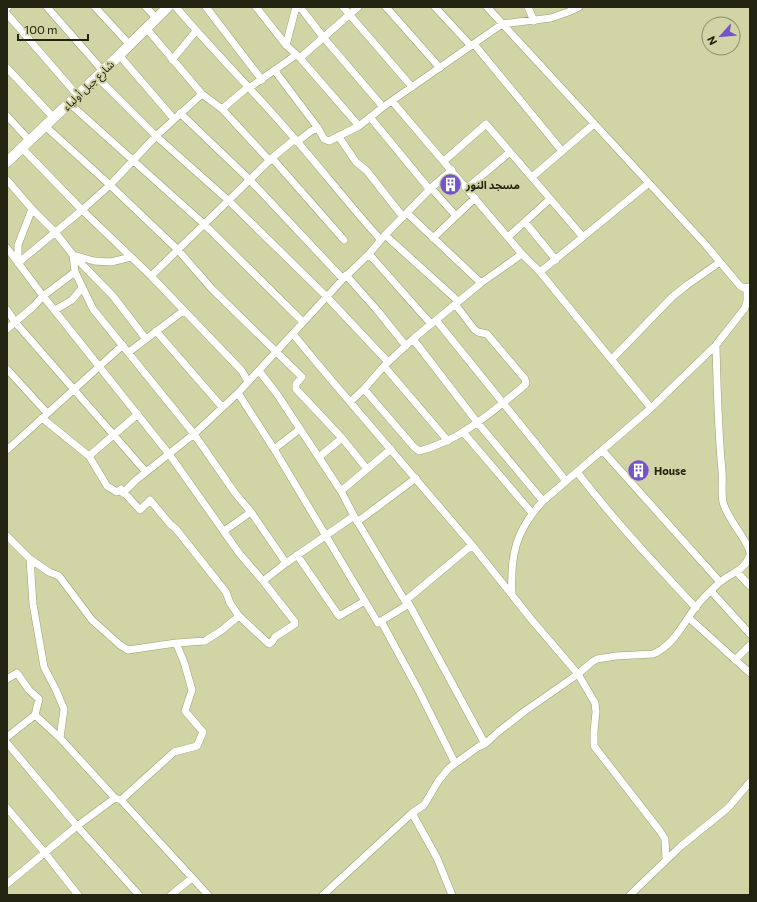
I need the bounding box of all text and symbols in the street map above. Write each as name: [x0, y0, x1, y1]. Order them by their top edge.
scale bar: [18, 16, 88, 42]
north arrow: [701, 16, 741, 56]
text: 100 m: [24, 22, 58, 36]
text: N: [704, 34, 719, 47]
street label: شارع جبل أولياء: [60, 57, 118, 114]
building icon: مسجد النور: [438, 171, 464, 197]
place label: مسجد النور: [465, 178, 520, 192]
building icon: House: [625, 457, 651, 483]
place label: House: [654, 464, 686, 477]

